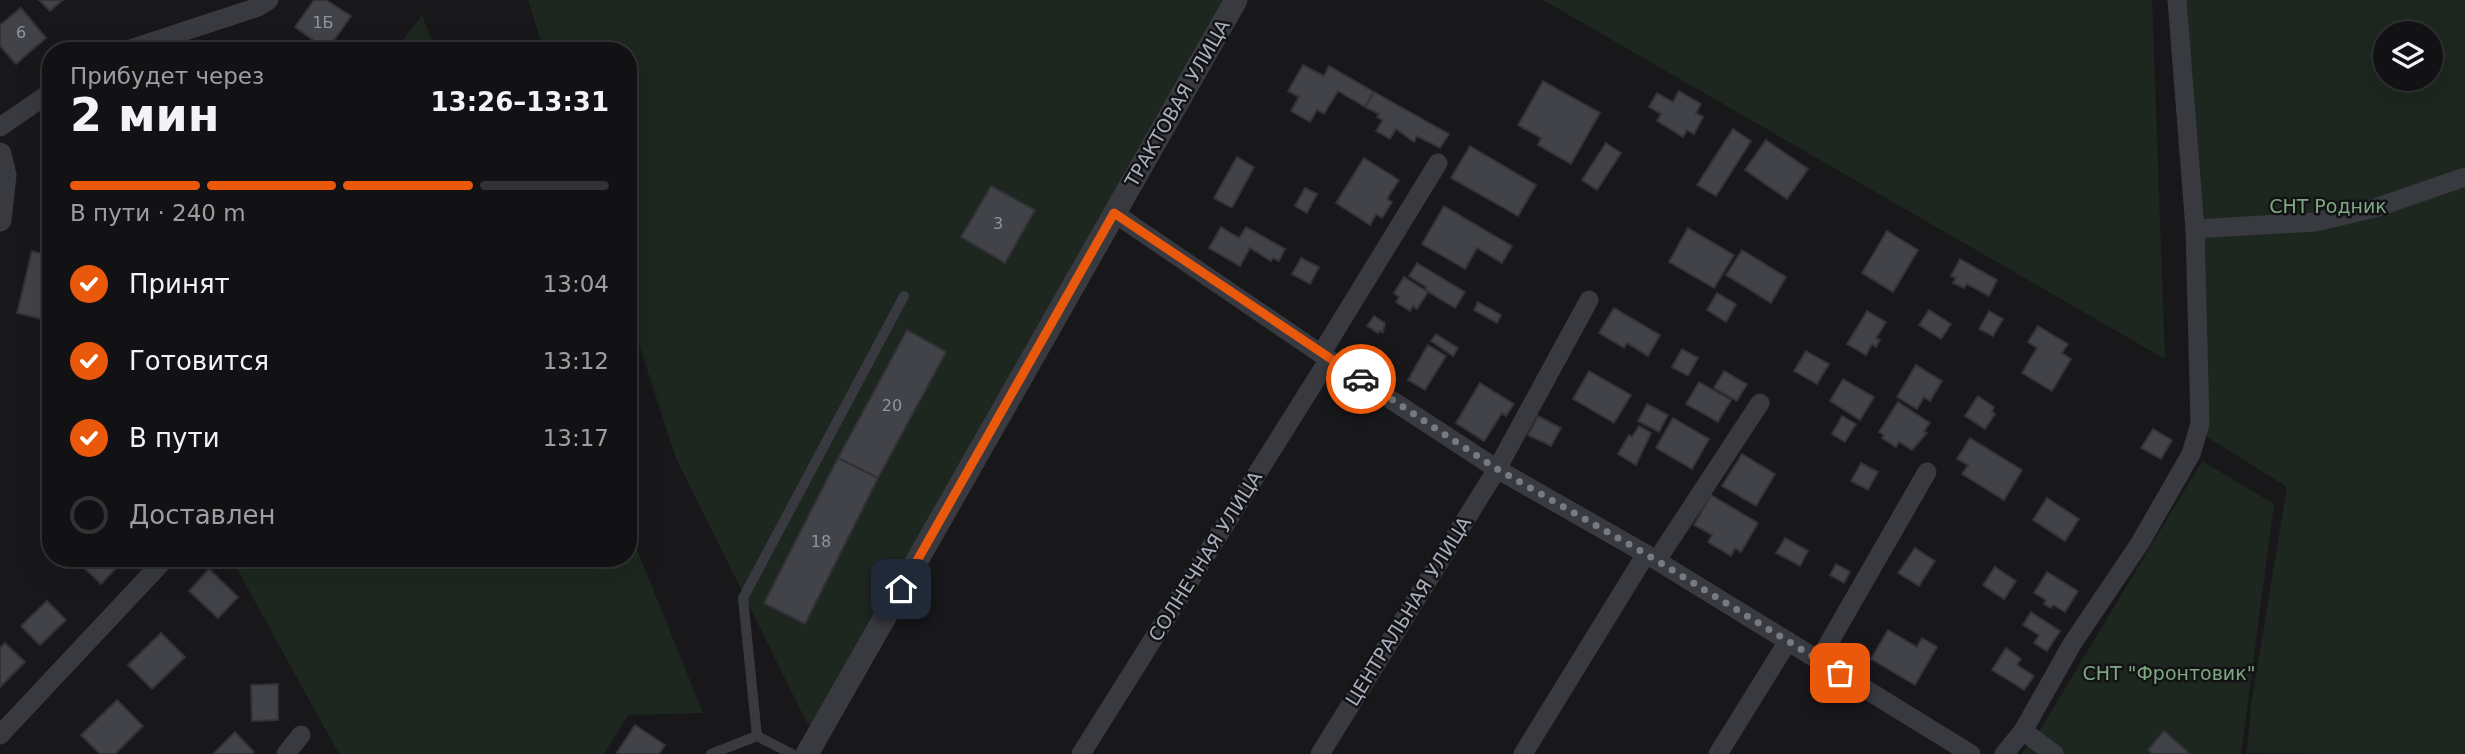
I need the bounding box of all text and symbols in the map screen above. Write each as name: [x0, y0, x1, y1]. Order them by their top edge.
house number: 1Б: [312, 13, 334, 32]
street label: ТРАКТОВАЯ УЛИЦА: [1120, 16, 1234, 191]
map controls: [2373, 21, 2443, 91]
button: layers: [2373, 21, 2443, 91]
house number: 6: [16, 23, 26, 42]
text: Прибудет через: [70, 63, 264, 89]
text: 13:26–13:31: [430, 87, 609, 117]
text: 2 мин: [70, 88, 220, 142]
park label: СНТ Родник: [2269, 195, 2387, 217]
text: В пути · 240 m: [70, 200, 246, 226]
house number: 3: [993, 214, 1003, 233]
icon: check: [70, 265, 108, 303]
text: Принят: [129, 269, 230, 299]
text: 13:04: [543, 271, 609, 297]
icon: check: [70, 342, 108, 380]
courier: [1326, 344, 1396, 414]
text: Готовится: [129, 346, 269, 376]
text: 13:12: [543, 348, 609, 374]
icon: car: [1342, 360, 1380, 398]
house number: 20: [882, 396, 902, 415]
icon: check: [70, 419, 108, 457]
text: В пути: [129, 423, 220, 453]
text: 13:17: [543, 425, 609, 451]
street label: СОЛНЕЧНАЯ УЛИЦА: [1144, 467, 1266, 645]
text: Доставлен: [129, 500, 276, 530]
street label: ЦЕНТРАЛЬНАЯ УЛИЦА: [1341, 512, 1475, 710]
house number: 18: [811, 532, 831, 551]
pin: [871, 559, 931, 619]
icon: home: [882, 570, 920, 608]
pin: [1810, 643, 1870, 703]
icon: bag: [1821, 654, 1859, 692]
park label: СНТ "Фронтовик": [2083, 662, 2255, 684]

